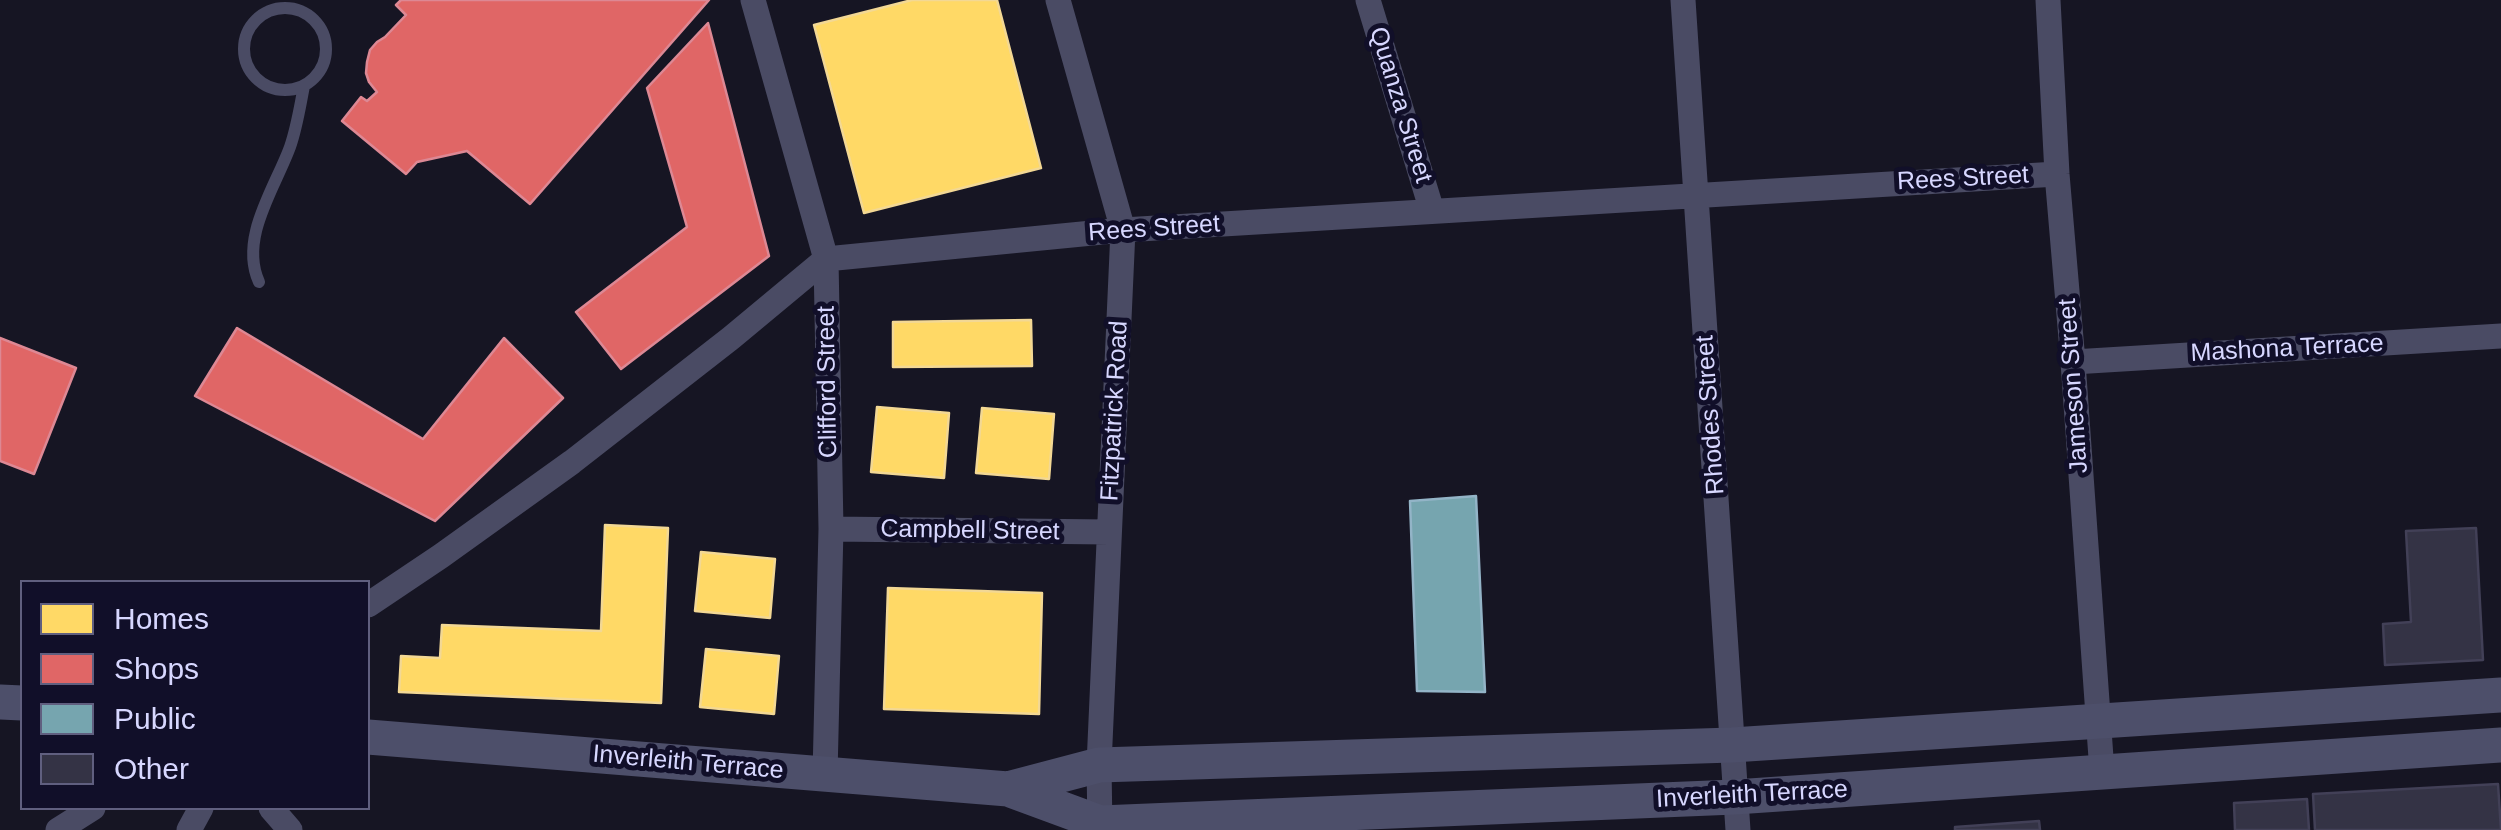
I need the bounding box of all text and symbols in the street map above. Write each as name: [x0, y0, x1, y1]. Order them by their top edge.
street label: Quanza Street: [1362, 24, 1438, 186]
street label: Rees Street: [1896, 161, 2030, 197]
street label: Rees Street: [1087, 209, 1221, 249]
street label: Jameson Street: [2053, 298, 2095, 474]
street label: Clifford Street: [812, 306, 844, 458]
street label: Fitzpatrick Road: [1095, 320, 1135, 502]
street label: Mashona Terrace: [2190, 329, 2384, 369]
street label: Rhodes Street: [1690, 334, 1732, 496]
street label: Campbell Street: [880, 514, 1060, 548]
legend: [20, 580, 370, 810]
text: Homes: [114, 602, 209, 635]
text: Shops: [114, 652, 199, 685]
text: Public: [114, 702, 196, 735]
street label: Inverleith Terrace: [591, 740, 785, 786]
text: Other: [114, 752, 189, 785]
street label: Inverleith Terrace: [1655, 775, 1849, 815]

